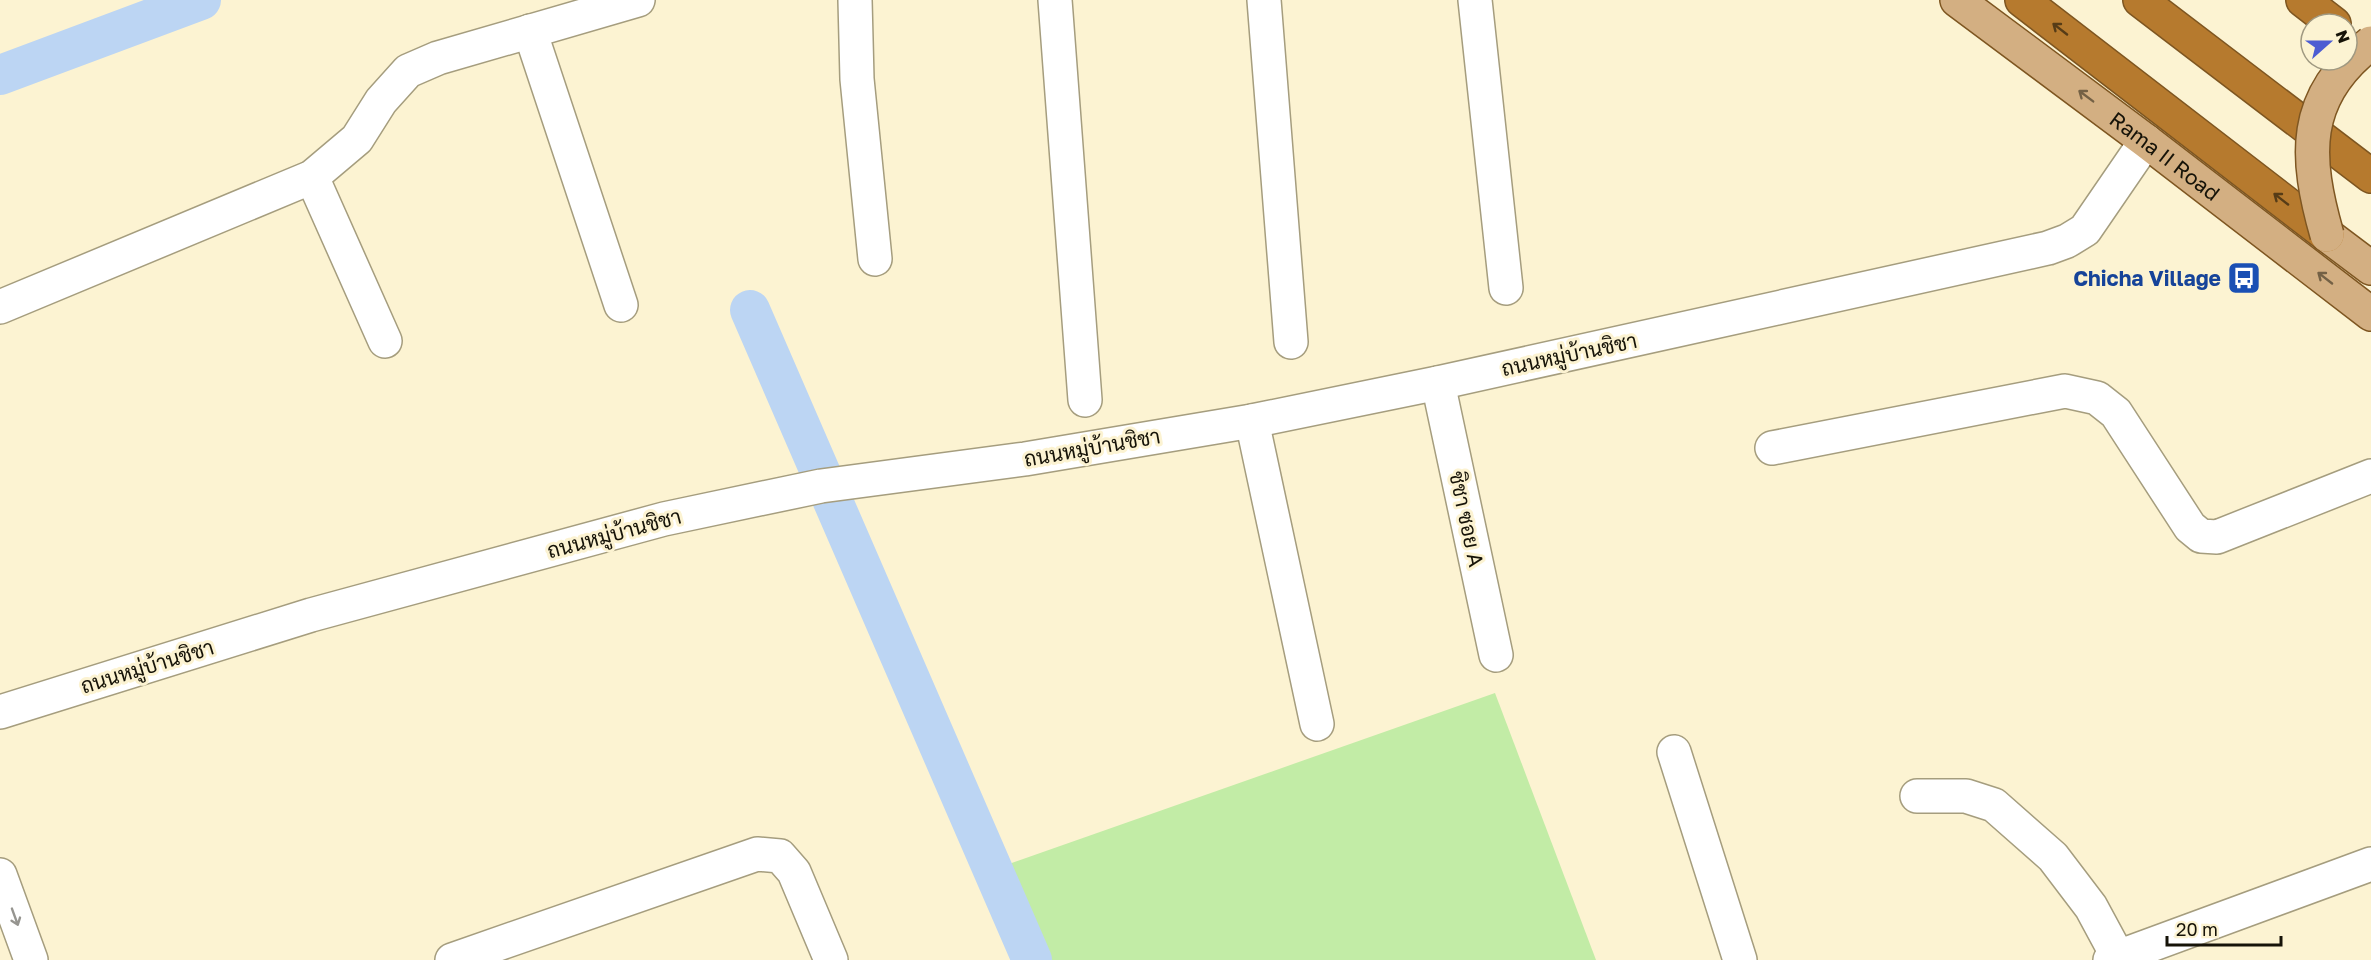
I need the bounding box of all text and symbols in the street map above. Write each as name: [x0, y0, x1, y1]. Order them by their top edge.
north arrow: [2299, 12, 2359, 72]
one-way arrow: [2052, 23, 2068, 36]
text: N: [2331, 27, 2355, 46]
one-way arrow: [2079, 90, 2095, 102]
street label: Rama II Road: [2105, 106, 2225, 206]
one-way arrow: [2273, 193, 2289, 206]
bus stop icon: Chicha Village: [2226, 260, 2262, 296]
place label: Chicha Village: [2073, 265, 2221, 291]
one-way arrow: [2317, 272, 2333, 285]
street label: ถนนหมู่บ้านชิชา: [1499, 327, 1640, 384]
street label: ถนนหมู่บ้านชิชา: [1022, 422, 1163, 475]
street label: ชิชา ซอย A: [1444, 469, 1490, 569]
street label: ถนนหมู่บ้านชิชา: [544, 503, 685, 566]
street label: ถนนหมู่บ้านชิชา: [77, 633, 218, 701]
one-way arrow: [11, 908, 22, 926]
scale bar: [2167, 909, 2281, 947]
text: 20 m: [2176, 918, 2218, 940]

